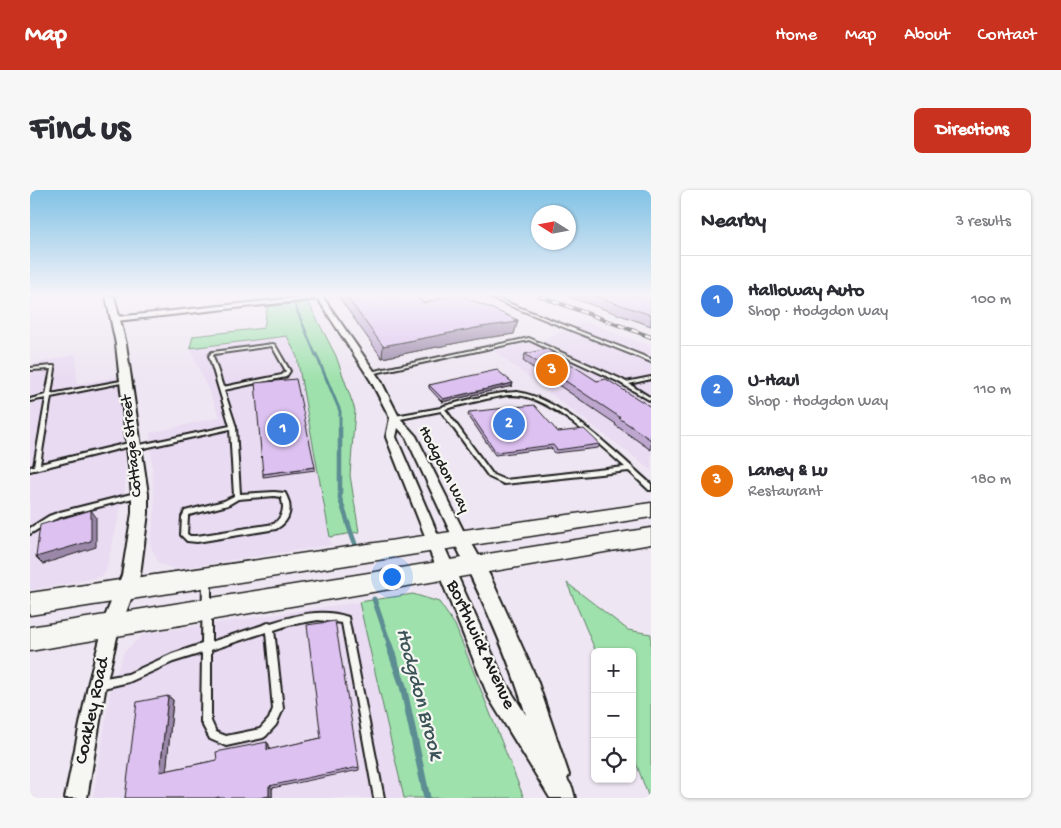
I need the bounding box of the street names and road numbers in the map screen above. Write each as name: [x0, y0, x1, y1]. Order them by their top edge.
street label: Cottage Street: [118, 392, 148, 498]
street label: Hodgdon Way: [413, 423, 473, 517]
street label: Borthwick Avenue: [440, 576, 520, 713]
street label: Coakley Road: [70, 654, 116, 766]

